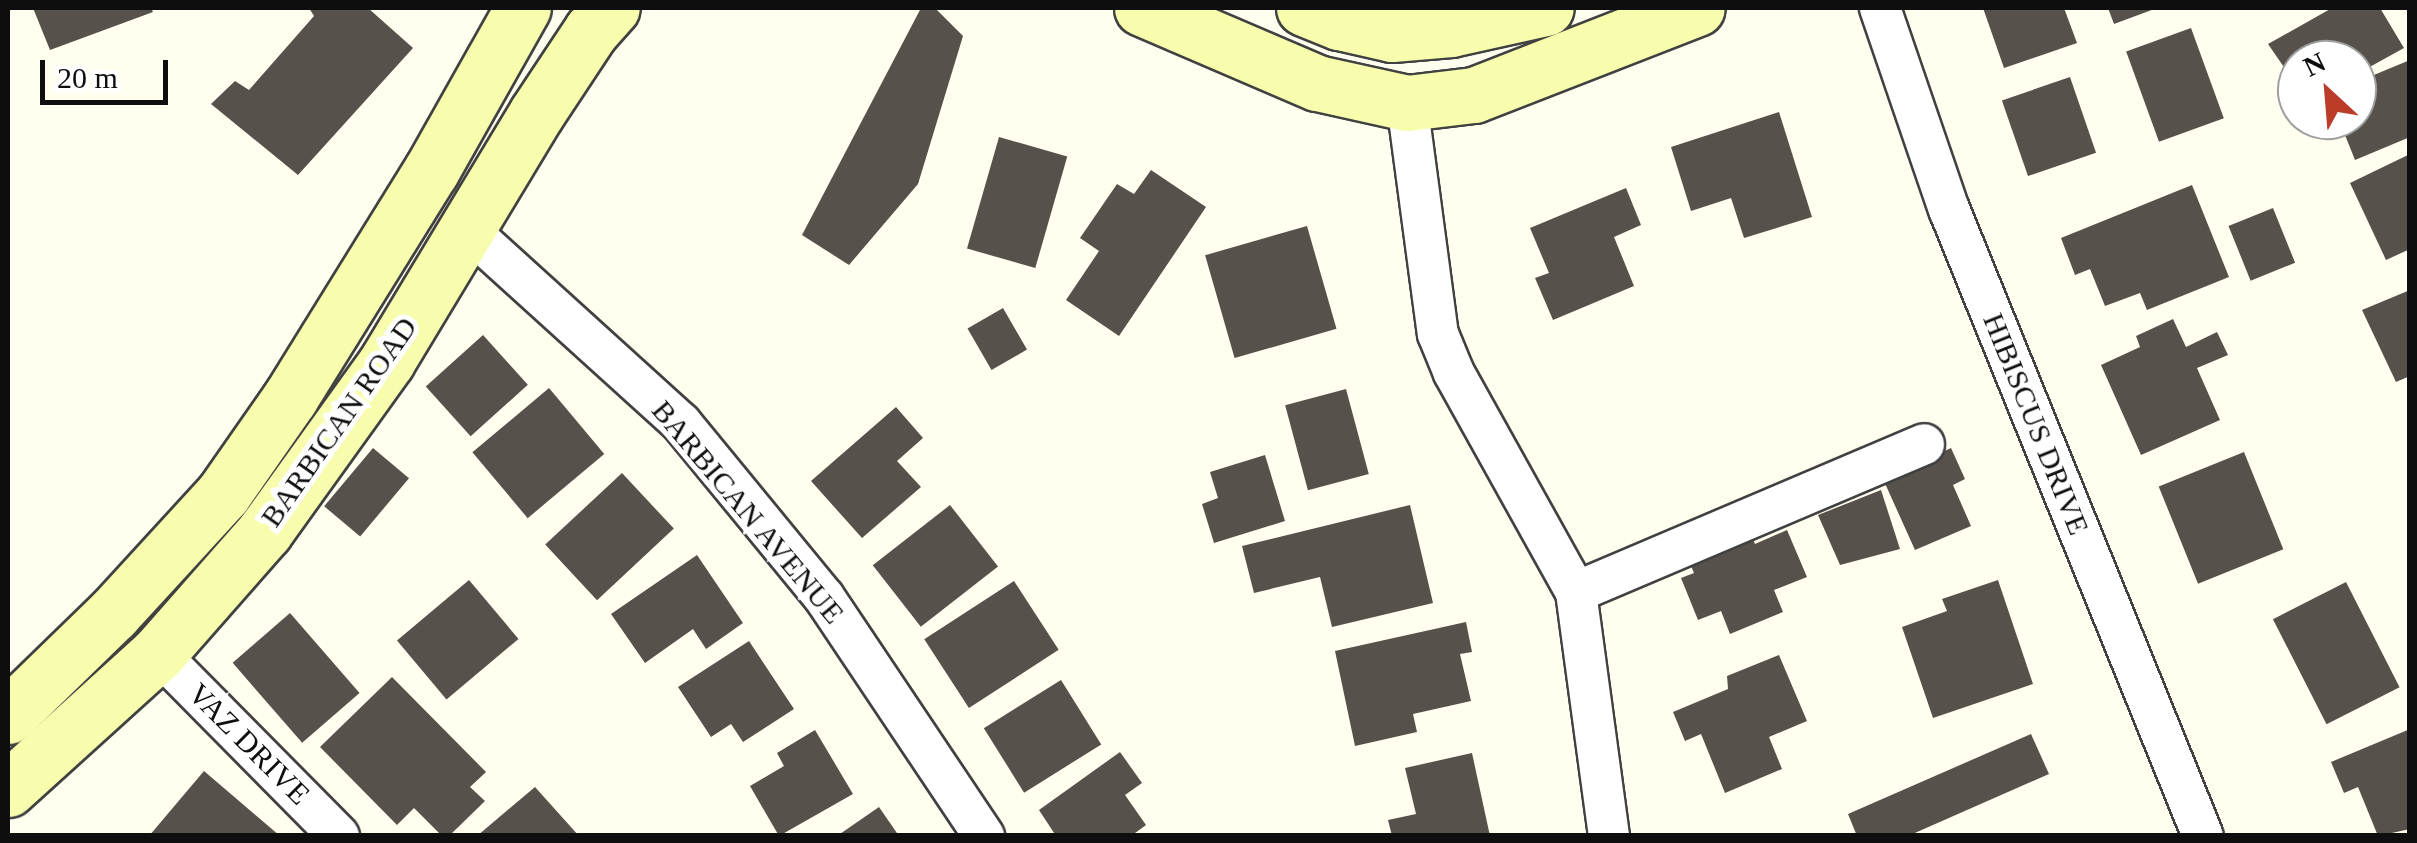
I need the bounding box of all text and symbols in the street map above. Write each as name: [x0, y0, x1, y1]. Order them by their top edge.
scale bar: [45, 40, 172, 102]
north arrow: [2277, 40, 2377, 140]
text: N: [2299, 46, 2330, 83]
text: 20 m: [57, 61, 118, 94]
street label: HIBISCUS DRIVE: [1975, 308, 2097, 540]
street label: BARBICAN ROAD: [253, 310, 425, 534]
street label: BARBICAN AVENUE: [644, 392, 852, 632]
street label: VAZ DRIVE: [181, 676, 317, 812]

